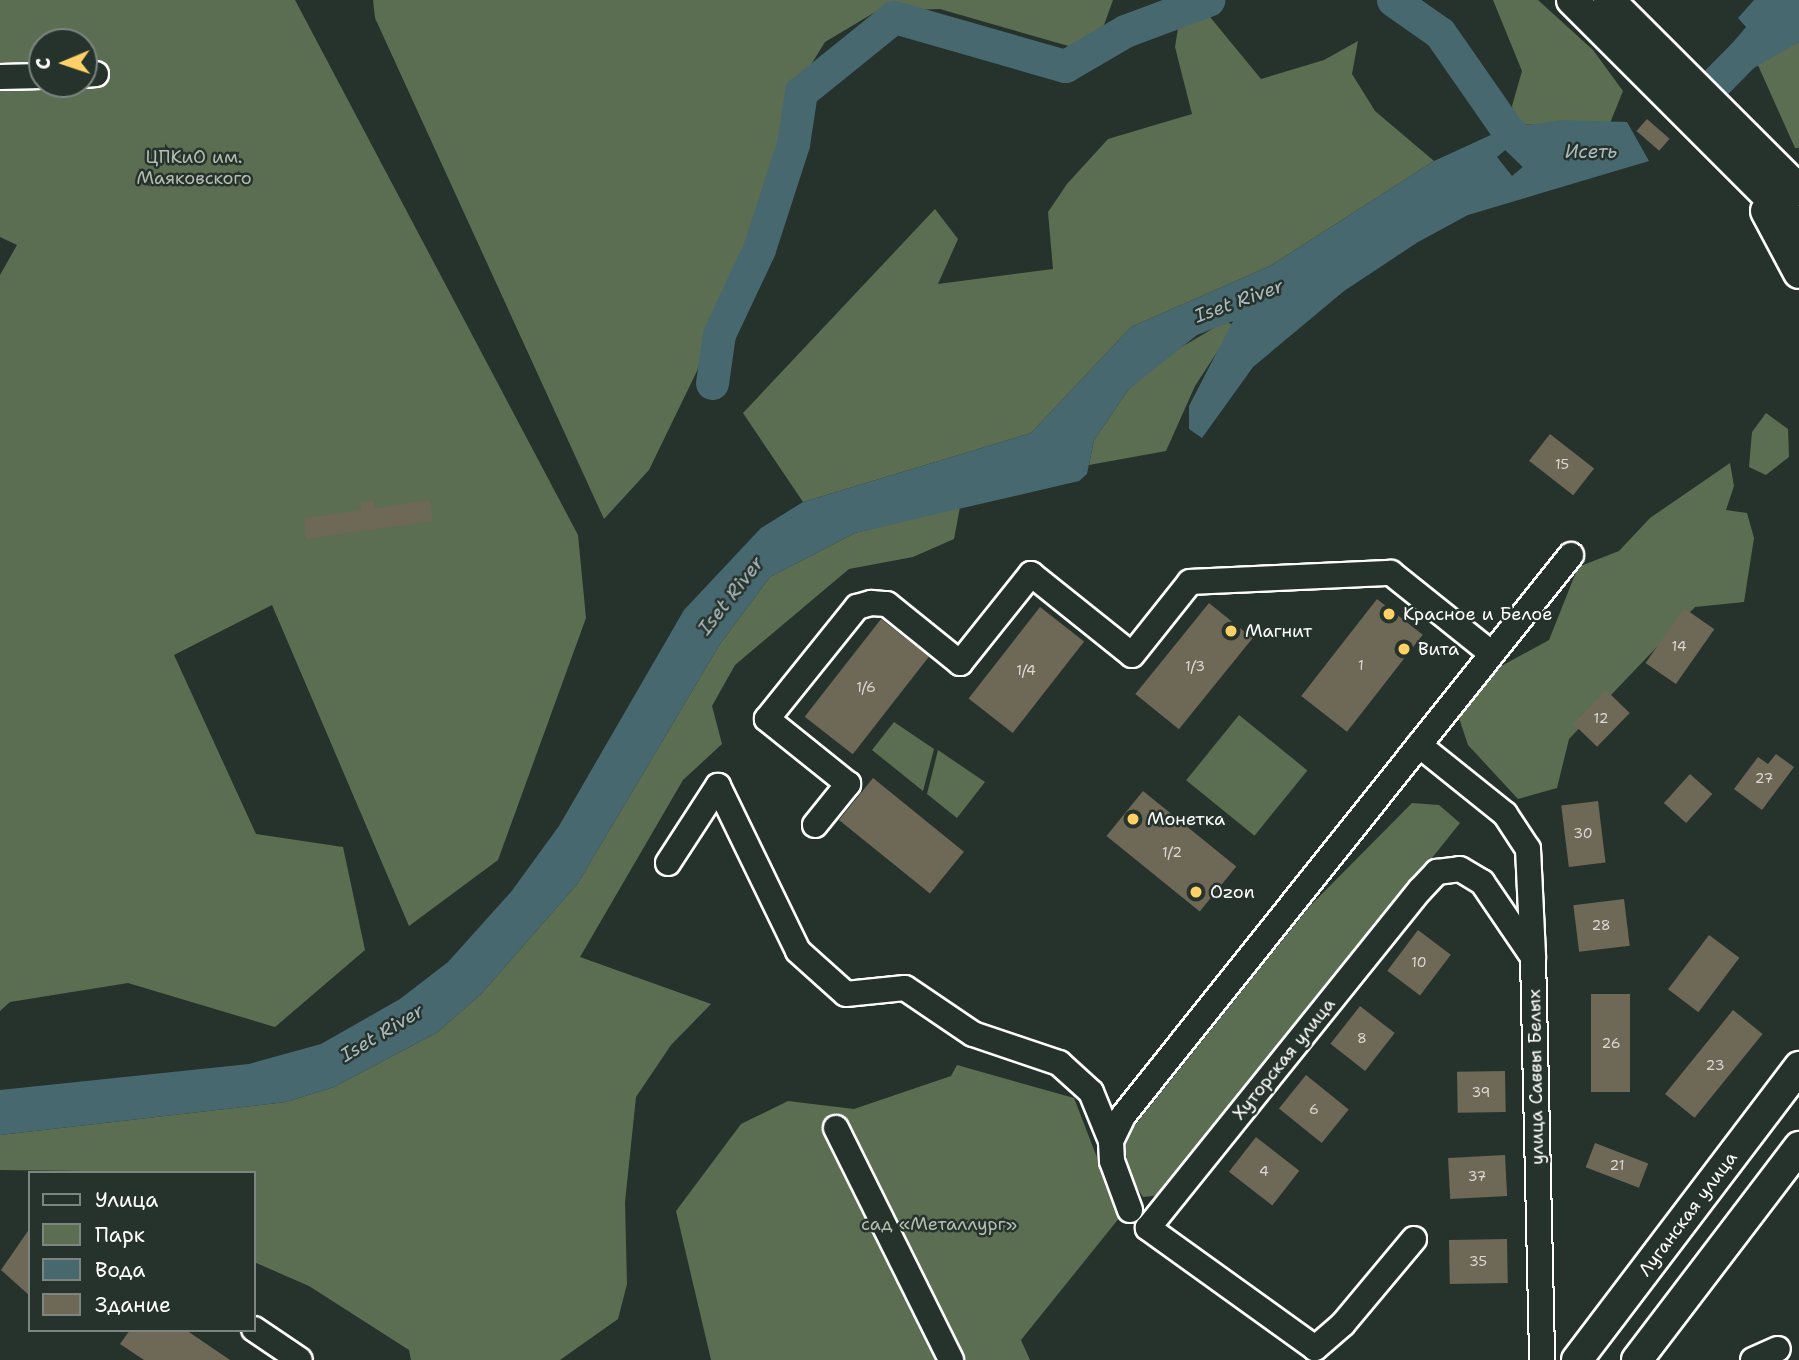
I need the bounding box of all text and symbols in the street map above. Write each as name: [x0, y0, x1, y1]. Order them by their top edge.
north arrow: [28, 28, 98, 98]
text: С: [31, 57, 56, 70]
water label: Исеть: [1565, 141, 1617, 163]
park label: ЦПКиО им. Маяковского: [136, 147, 252, 190]
water label: Iset River: [1191, 274, 1287, 328]
house number: 15: [1555, 456, 1569, 472]
water label: Iset River: [693, 552, 769, 640]
place label: Красное и Белое: [1403, 603, 1552, 625]
marker: Красное и Белое: [1381, 606, 1397, 622]
place label: Магнит: [1245, 620, 1312, 642]
marker: Магнит: [1223, 623, 1239, 639]
place label: Вита: [1418, 638, 1459, 660]
house number: 14: [1671, 638, 1687, 654]
marker: Вита: [1396, 641, 1412, 657]
house number: 1: [1358, 657, 1364, 673]
house number: 1/3: [1185, 658, 1205, 674]
house number: 1/4: [1016, 662, 1036, 678]
house number: 1/6: [856, 679, 876, 695]
house number: 12: [1594, 710, 1608, 726]
house number: 27: [1755, 770, 1773, 786]
place label: Монетка: [1147, 808, 1225, 830]
marker: Монетка: [1125, 811, 1141, 827]
house number: 30: [1573, 825, 1593, 841]
house number: 1/2: [1162, 844, 1182, 860]
place label: Ozon: [1210, 881, 1255, 903]
marker: Ozon: [1188, 884, 1204, 900]
house number: 28: [1591, 917, 1611, 933]
house number: 10: [1411, 954, 1427, 970]
street label: улица Саввы Белых: [1524, 989, 1548, 1165]
street label: Хуторская улица: [1228, 994, 1340, 1124]
water label: Iset River: [336, 999, 428, 1067]
house number: 8: [1357, 1030, 1367, 1046]
house number: 26: [1602, 1035, 1620, 1051]
house number: 23: [1706, 1057, 1724, 1073]
house number: 39: [1472, 1084, 1490, 1100]
house number: 6: [1309, 1101, 1319, 1117]
street label: Луганская улица: [1634, 1148, 1742, 1280]
house number: 21: [1610, 1157, 1624, 1173]
house number: 4: [1259, 1163, 1269, 1179]
house number: 37: [1468, 1168, 1486, 1184]
legend: [28, 1171, 256, 1332]
text: Улица: [95, 1186, 158, 1214]
park label: сад «Металлург»: [861, 1213, 1017, 1235]
text: Парк: [95, 1221, 145, 1249]
house number: 35: [1469, 1253, 1487, 1269]
text: Вода: [95, 1256, 145, 1284]
text: Здание: [95, 1291, 171, 1319]

